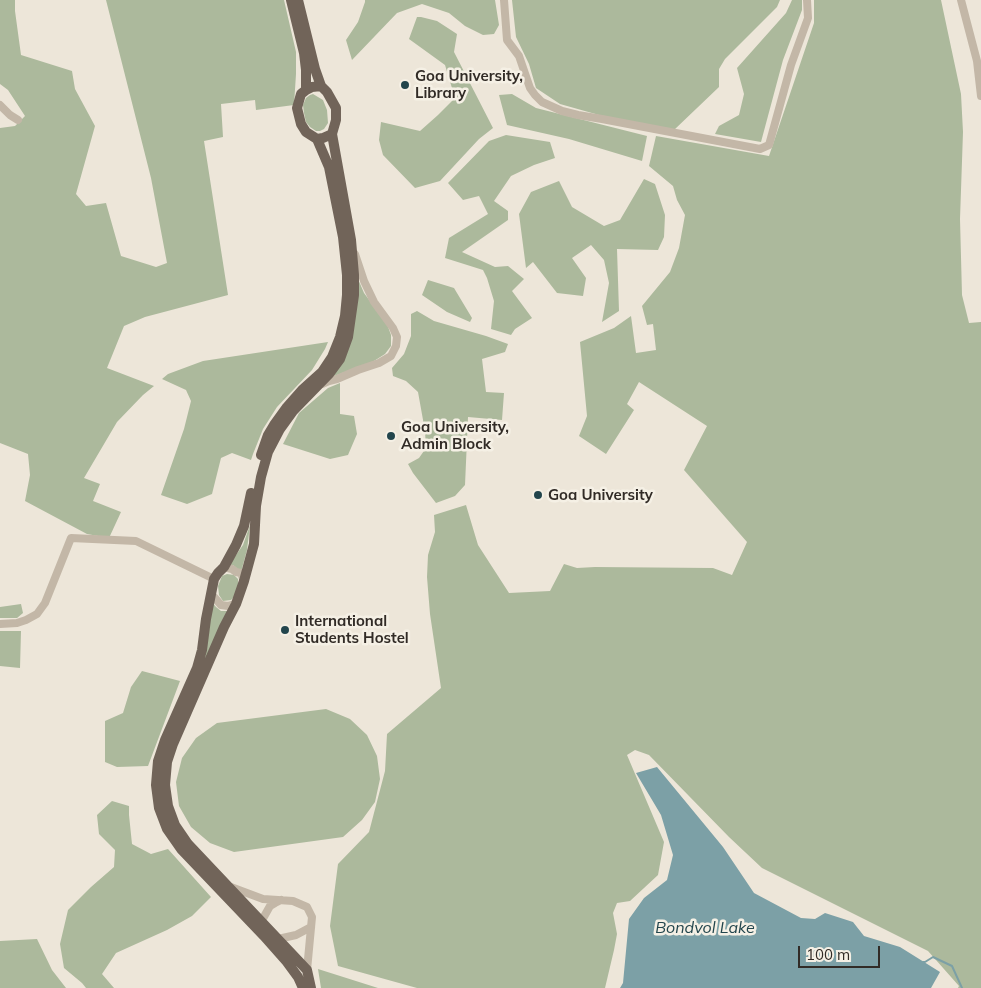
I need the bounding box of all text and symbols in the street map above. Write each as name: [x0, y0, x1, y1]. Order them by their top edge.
place label: Goa University, Library: [415, 67, 523, 102]
marker: Goa University, Library: [399, 79, 411, 91]
place label: Goa University, Admin Block: [401, 418, 509, 453]
marker: Goa University, Admin Block: [385, 430, 397, 442]
place label: Goa University: [548, 486, 653, 504]
marker: Goa University: [532, 489, 544, 501]
place label: International Students Hostel: [295, 612, 409, 647]
marker: International Students Hostel: [279, 624, 291, 636]
water label: Bondvol Lake: [655, 918, 755, 938]
scale bar: [801, 936, 884, 968]
text: 100 m: [806, 945, 850, 964]

